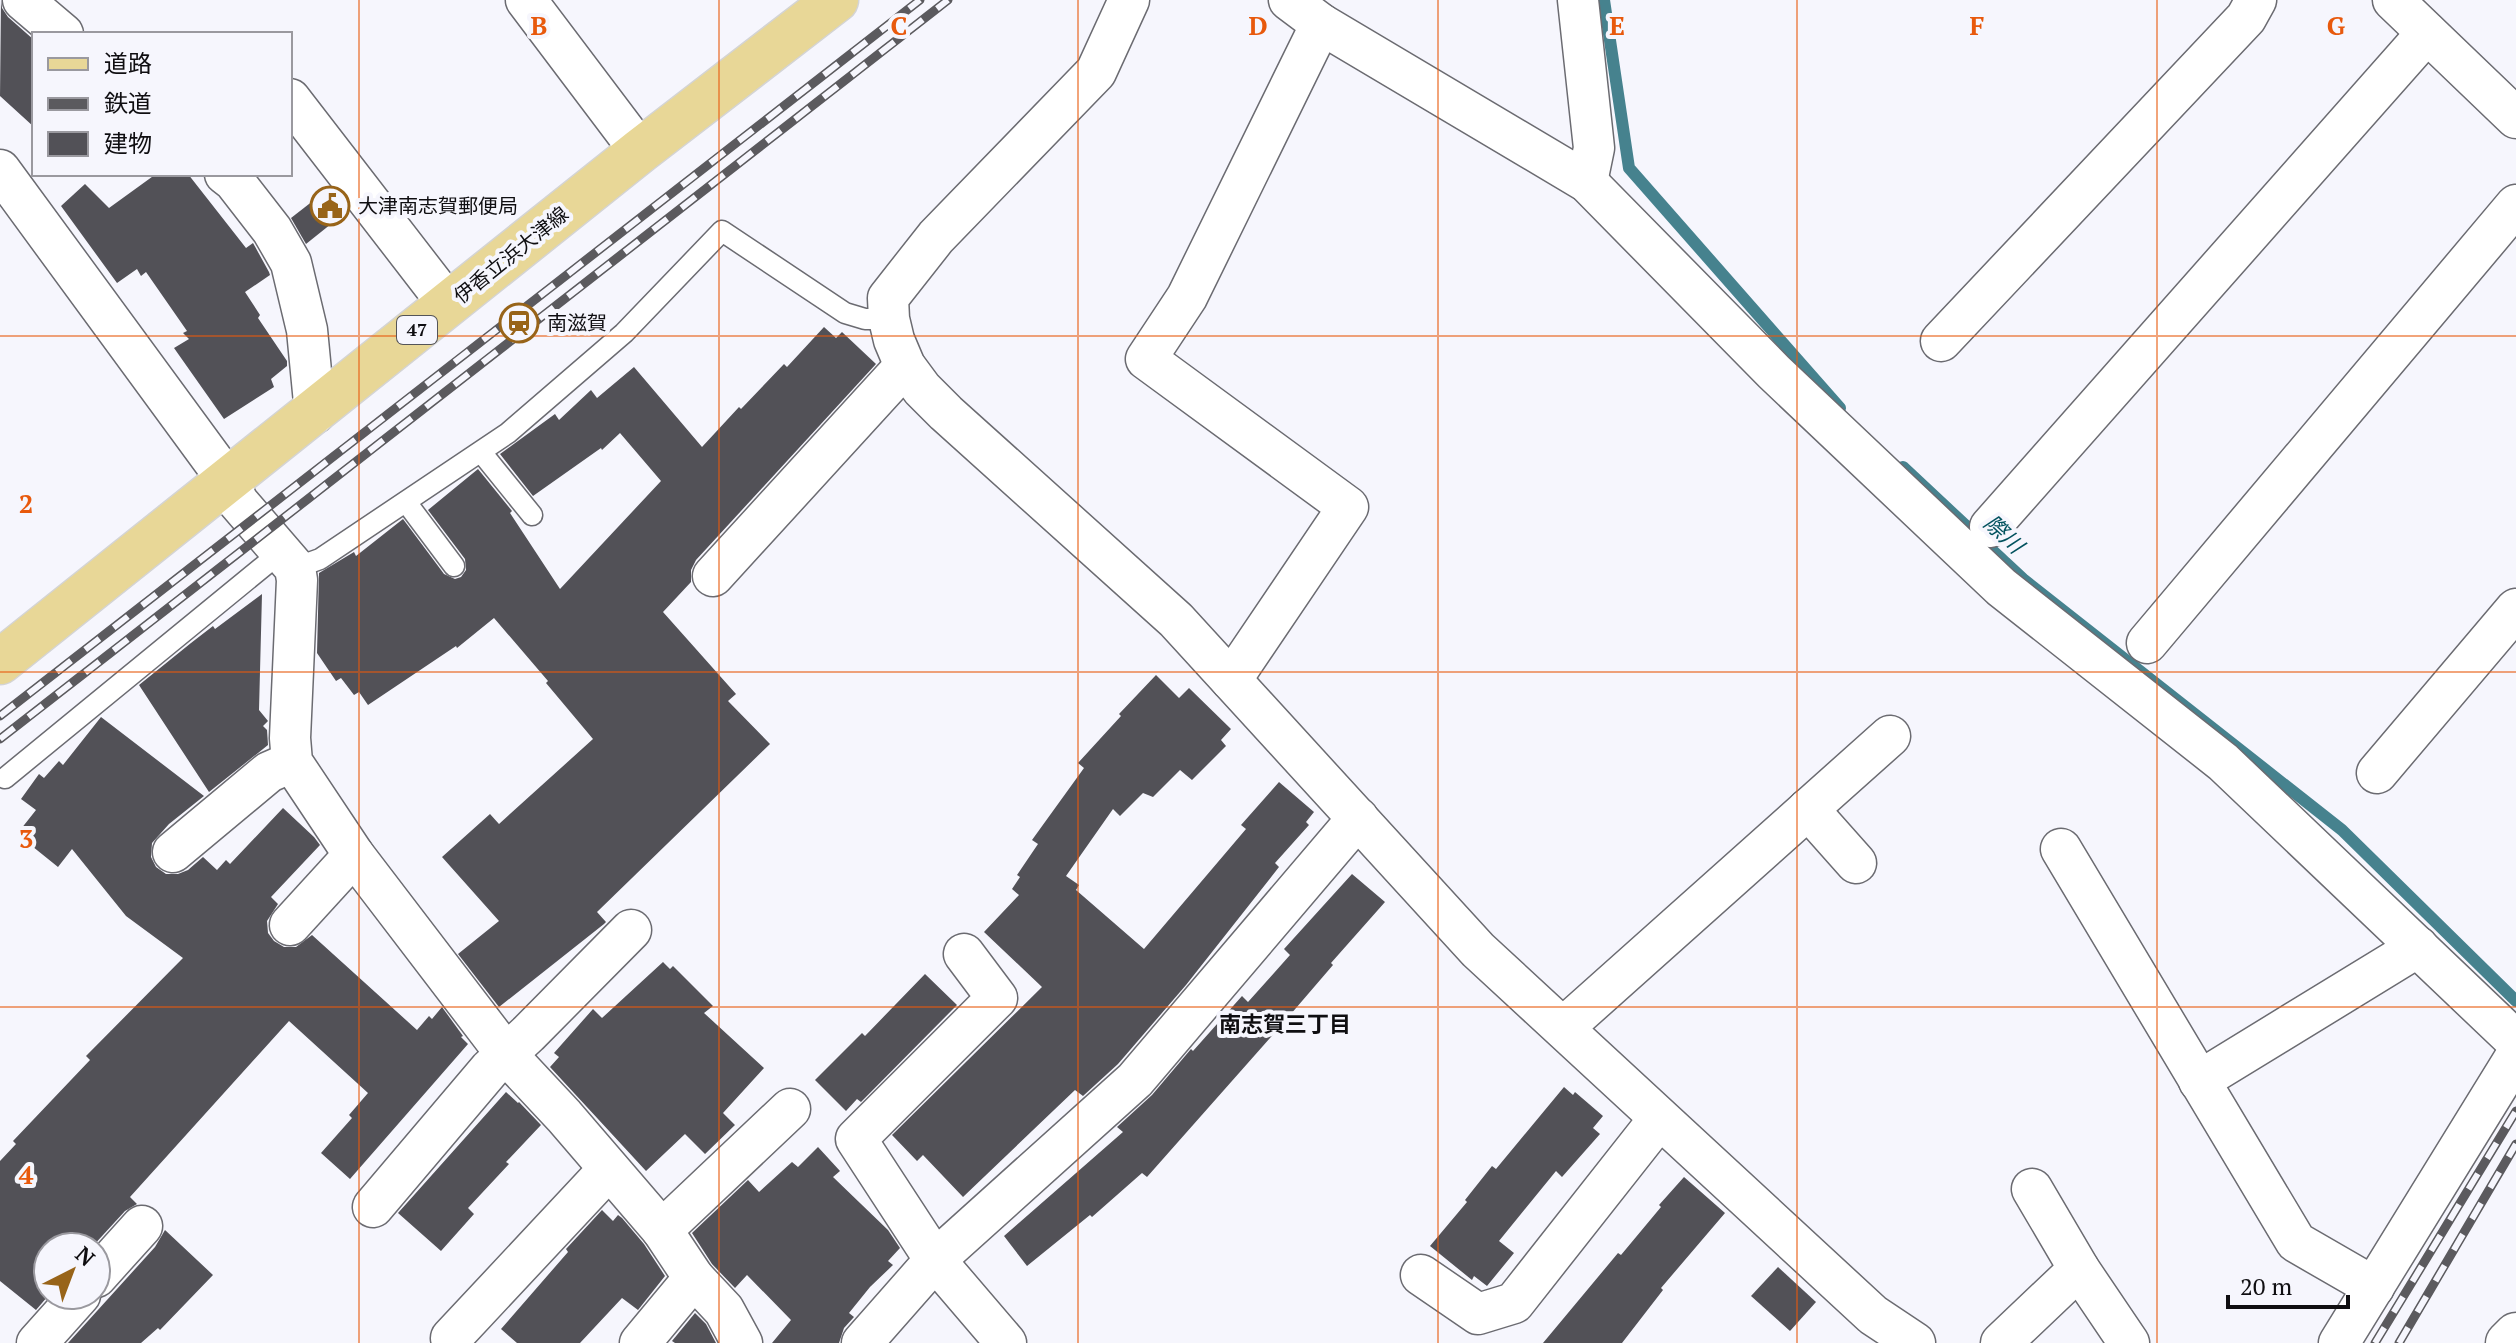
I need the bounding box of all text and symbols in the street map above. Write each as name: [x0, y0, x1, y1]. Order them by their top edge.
text: B: [531, 8, 547, 42]
text: C: [891, 8, 907, 42]
text: D: [1248, 8, 1268, 42]
text: E: [1609, 8, 1625, 42]
text: F: [1970, 8, 1985, 42]
text: G: [2327, 8, 2346, 42]
legend: [32, 32, 292, 176]
text: 道路: [104, 47, 152, 79]
text: 鉄道: [104, 87, 152, 119]
text: 建物: [104, 127, 152, 159]
public building icon: 大津南志賀郵便局: [309, 185, 351, 227]
place label: 大津南志賀郵便局: [358, 192, 518, 219]
street label: 伊香立浜大津線: [448, 200, 574, 309]
station icon: 南滋賀: [498, 302, 540, 344]
place label: 南滋賀: [547, 309, 607, 336]
road number: 47: [397, 316, 437, 344]
text: 2: [19, 486, 33, 520]
water label: 際川: [1978, 508, 2032, 561]
text: 3: [19, 821, 33, 855]
district label: 南志賀三丁目: [1219, 1009, 1351, 1038]
text: 4: [19, 1157, 34, 1191]
north arrow: [32, 1231, 112, 1311]
text: N: [70, 1239, 102, 1272]
scale bar: [2228, 1259, 2348, 1309]
text: 20 m: [2240, 1270, 2292, 1302]

